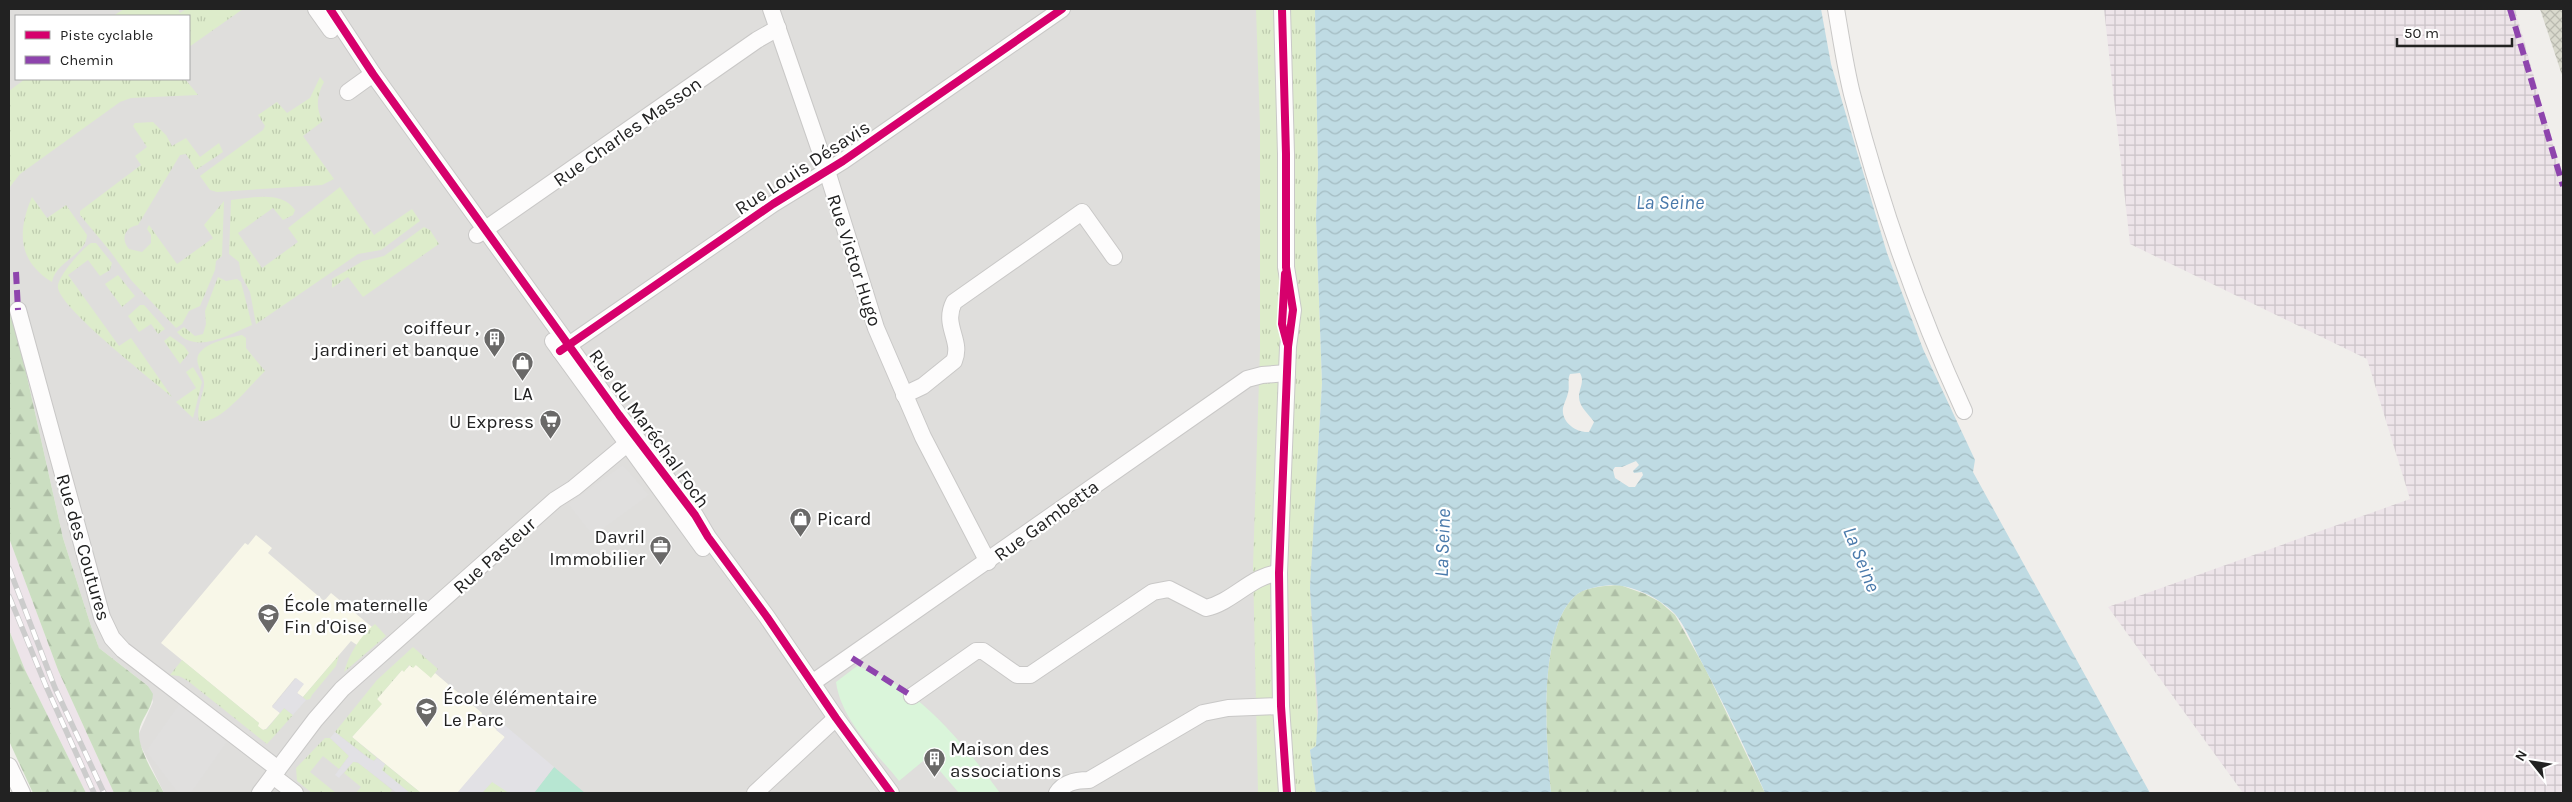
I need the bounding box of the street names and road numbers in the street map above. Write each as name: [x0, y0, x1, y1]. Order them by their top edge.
street label: Rue Charles Masson: [549, 72, 706, 191]
street label: Rue Louis Désavis: [731, 116, 874, 220]
street label: Rue Victor Hugo: [822, 191, 886, 329]
street label: Rue du Maréchal Foch: [584, 345, 714, 512]
street label: Rue des Coutures: [52, 471, 115, 623]
street label: Rue Gambetta: [990, 476, 1103, 566]
street label: Rue Pasteur: [449, 513, 541, 599]

